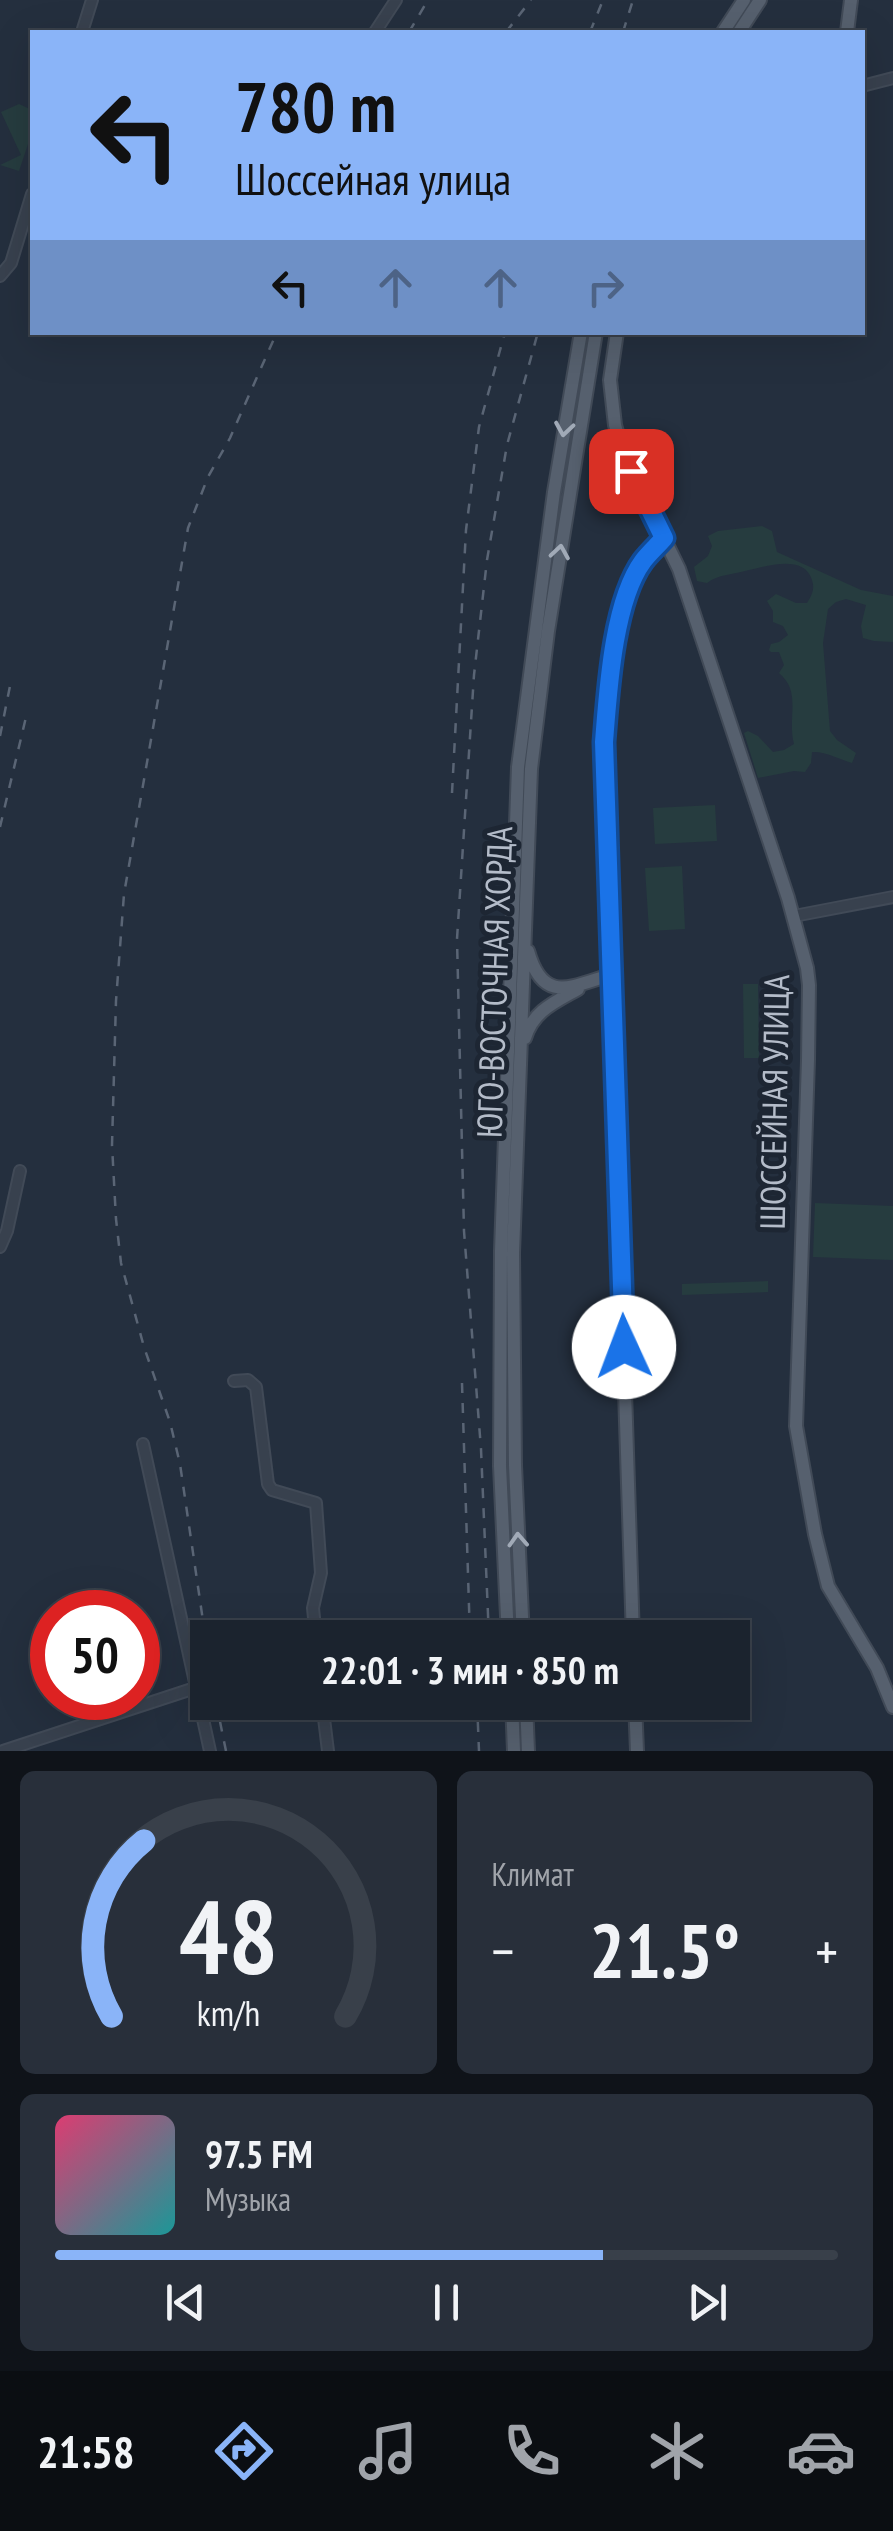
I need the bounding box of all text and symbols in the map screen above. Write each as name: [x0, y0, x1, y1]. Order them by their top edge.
text: 780 m: [235, 61, 396, 151]
icon: left: [70, 70, 200, 200]
text: Шоссейная улица: [235, 149, 511, 207]
icon: left: [263, 260, 318, 315]
icon: ahead: [368, 260, 423, 315]
icon: ahead: [473, 260, 528, 315]
icon: right: [578, 260, 633, 315]
one-way arrow: [554, 420, 575, 437]
pin: [589, 429, 674, 514]
icon: arrive: [604, 444, 659, 499]
one-way arrow: [549, 544, 570, 561]
street label: ЮГО-ВОСТОЧНАЯ ХОРДА: [466, 825, 522, 1139]
street label: ШОССЕЙНАЯ УЛИЦА: [749, 974, 799, 1230]
position arrow: [572, 1295, 676, 1399]
one-way arrow: [508, 1532, 529, 1548]
speed limit sign: 50: [30, 1590, 160, 1720]
text: 22:01 · 3 мин · 850 m: [321, 1645, 619, 1694]
text: Климат: [492, 1853, 574, 1895]
text: 48: [179, 1868, 278, 2003]
text: 21.5°: [589, 1902, 740, 1999]
text: −: [492, 1915, 514, 1986]
text: +: [815, 1915, 838, 1986]
text: km/h: [197, 1990, 260, 2036]
text: 97.5 FM: [205, 2129, 313, 2178]
text: Музыка: [205, 2178, 291, 2220]
icon: previous: [158, 2275, 213, 2330]
icon: pause: [419, 2275, 474, 2330]
icon: next: [680, 2275, 735, 2330]
icon: directions: [209, 2416, 279, 2486]
icon: music: [353, 2416, 423, 2486]
icon: phone: [497, 2416, 567, 2486]
icon: climate: [642, 2416, 712, 2486]
icon: car: [786, 2416, 856, 2486]
text: 21:58: [37, 2422, 134, 2480]

